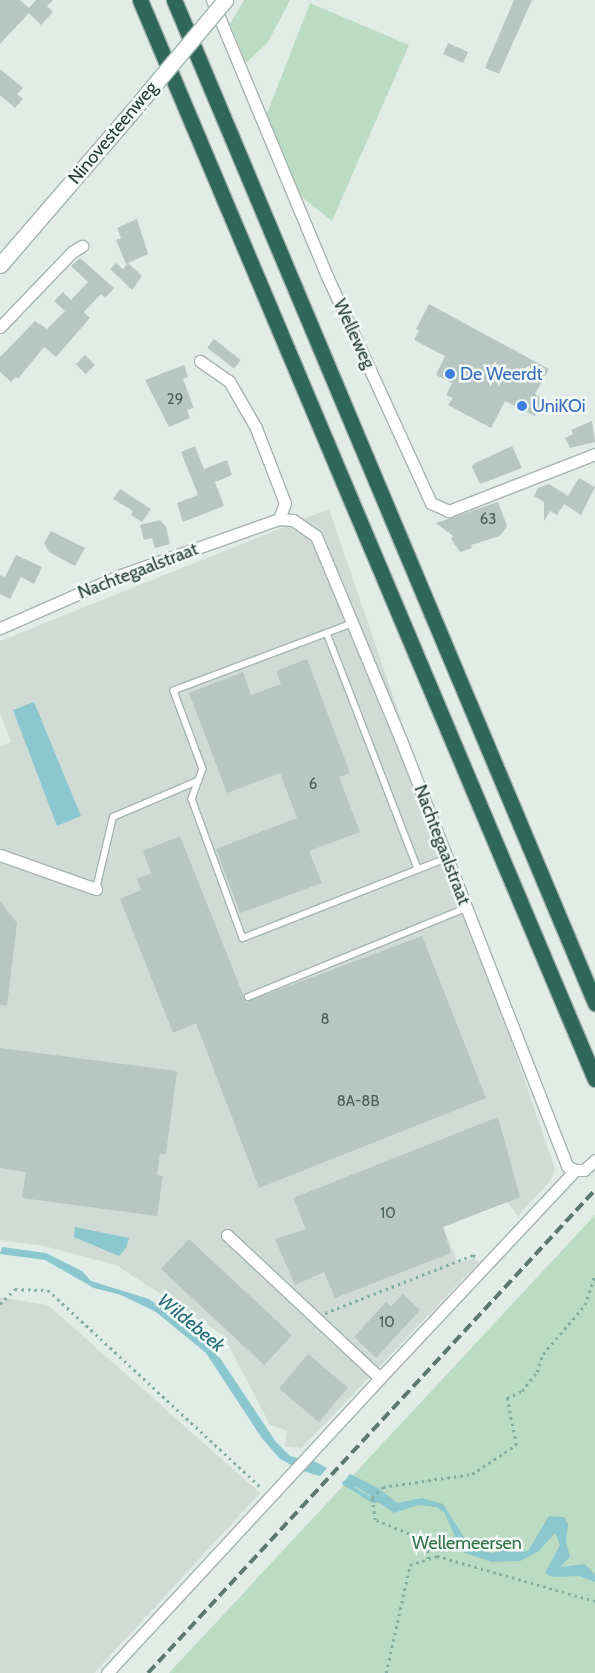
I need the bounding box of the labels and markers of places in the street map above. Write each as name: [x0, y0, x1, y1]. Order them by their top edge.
place label: De Weerdt: [460, 363, 543, 385]
marker: De Weerdt: [444, 368, 456, 380]
place label: UniKOi: [532, 395, 586, 417]
marker: UniKOi: [516, 400, 528, 412]

